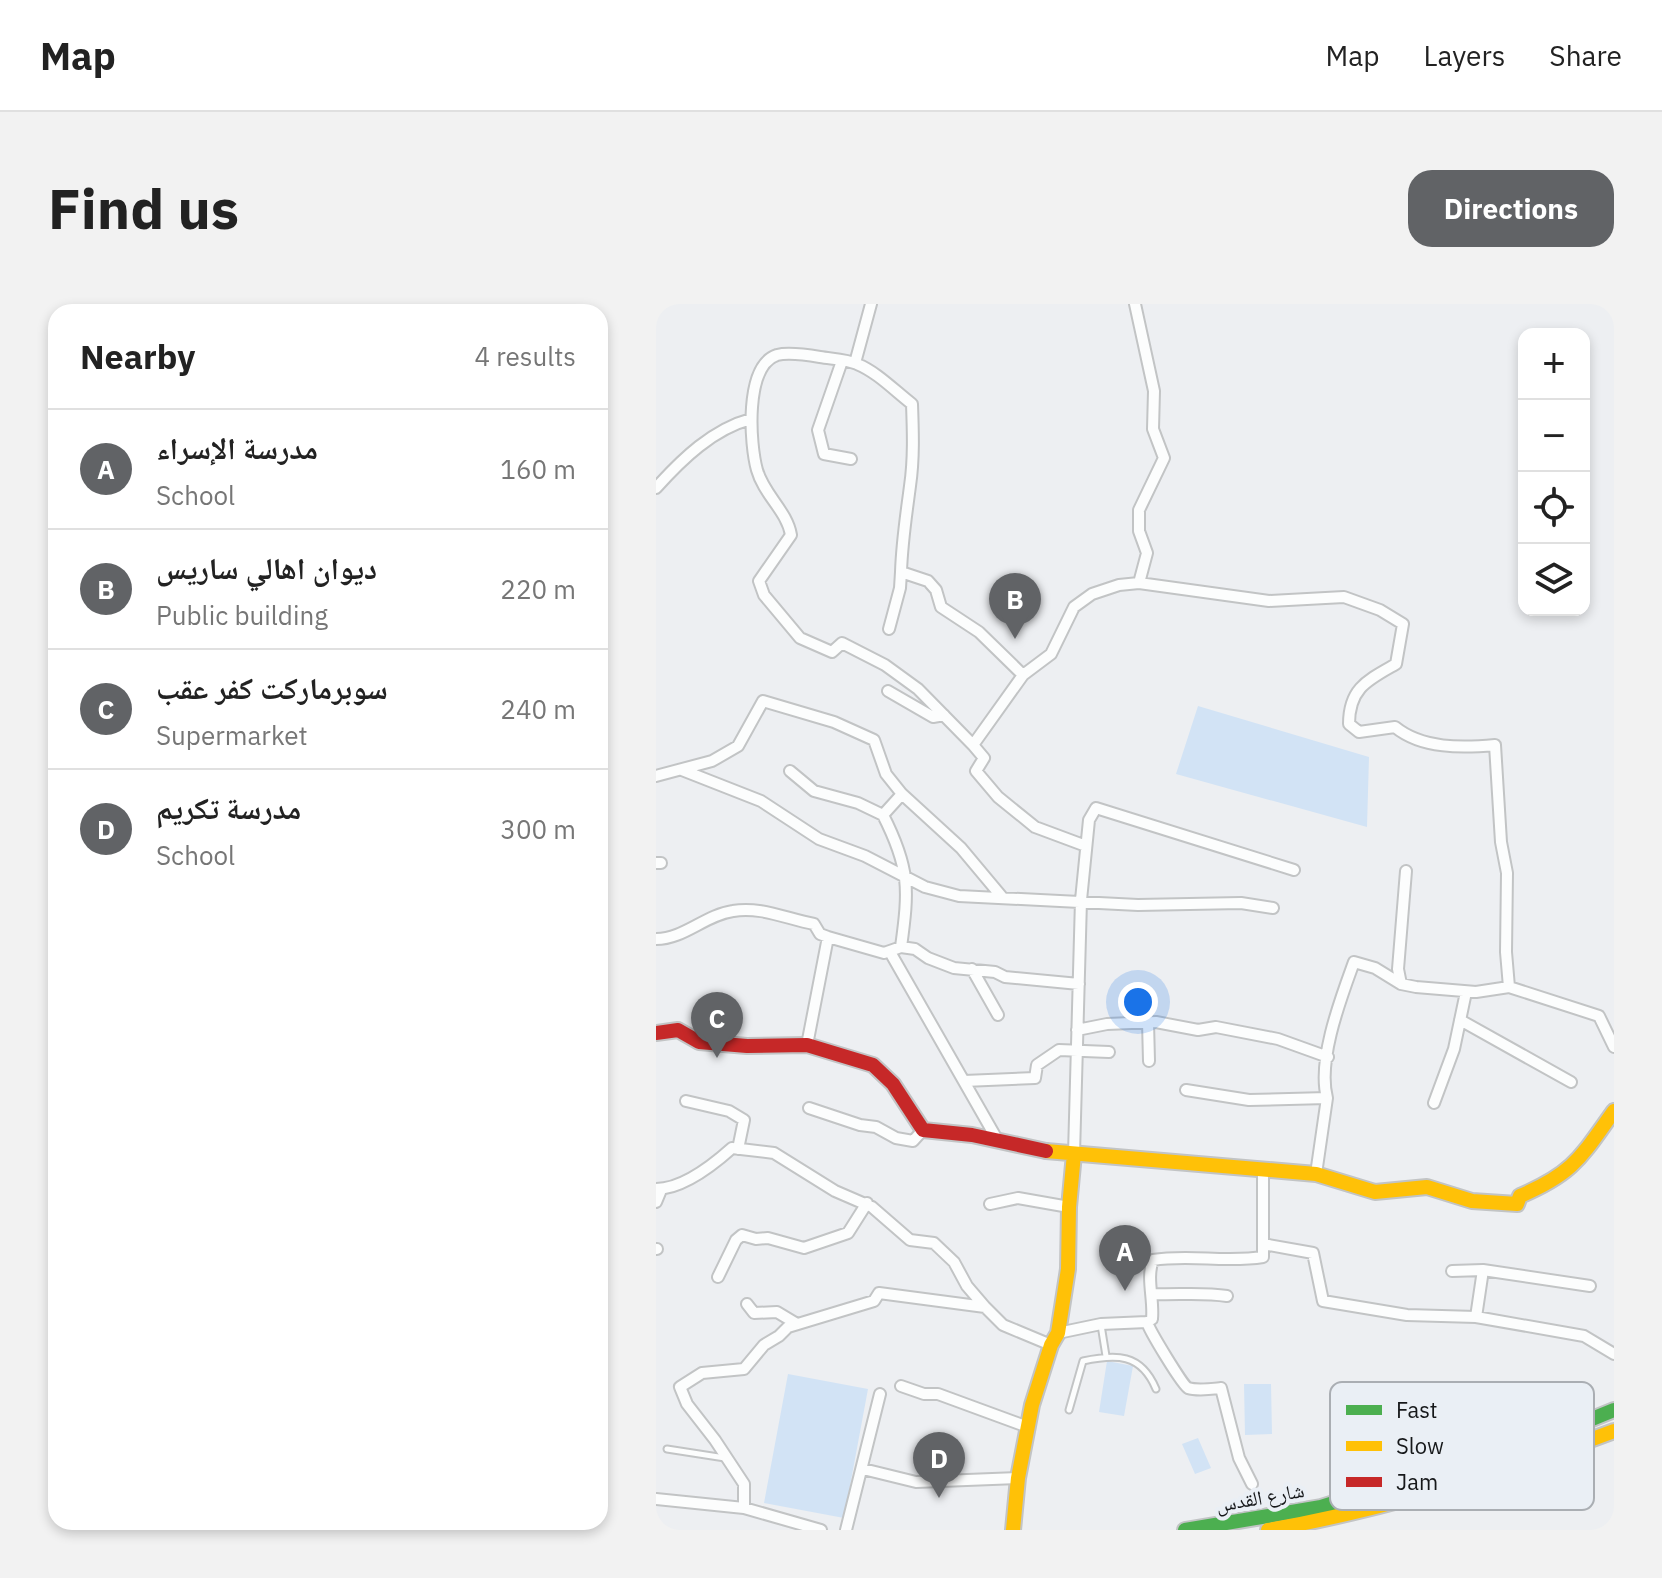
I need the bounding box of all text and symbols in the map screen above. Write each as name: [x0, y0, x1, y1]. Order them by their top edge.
text: Map: [40, 31, 116, 80]
text: Map: [1325, 37, 1379, 74]
text: Layers: [1423, 37, 1505, 74]
text: Share: [1549, 37, 1622, 74]
button: Directions: [1408, 170, 1614, 247]
text: Find us: [48, 172, 239, 244]
map controls: [1518, 328, 1590, 616]
button: +: [1518, 328, 1590, 400]
text: Nearby: [80, 334, 195, 378]
text: 4 results: [474, 339, 576, 373]
button: −: [1518, 400, 1590, 472]
text: مدرسة الإسراء: [156, 428, 318, 467]
text: A: [97, 452, 115, 486]
text: 160 m: [500, 452, 576, 486]
button: locate: [1518, 472, 1590, 544]
text: School: [156, 478, 235, 512]
button: layers: [1518, 544, 1590, 616]
text: ديوان اهالي ساريس: [156, 548, 377, 587]
text: B: [97, 572, 115, 606]
text: 220 m: [500, 572, 576, 606]
pin: B: [989, 573, 1041, 639]
text: Public building: [156, 598, 328, 632]
text: سوبرماركت كفر عقب: [156, 668, 388, 707]
text: C: [98, 692, 114, 726]
text: 240 m: [500, 692, 576, 726]
text: Supermarket: [156, 718, 308, 752]
text: مدرسة تكريم: [156, 788, 301, 827]
text: D: [97, 812, 115, 846]
text: 300 m: [500, 812, 576, 846]
text: School: [156, 838, 235, 872]
your location: [1118, 982, 1158, 1022]
pin: C: [691, 992, 743, 1058]
pin: A: [1099, 1225, 1151, 1291]
legend: [1330, 1382, 1594, 1510]
text: Fast: [1396, 1395, 1437, 1424]
text: Slow: [1396, 1431, 1444, 1460]
pin: D: [913, 1432, 965, 1498]
text: Jam: [1396, 1467, 1438, 1496]
street label: شارع القدس: [1214, 1476, 1306, 1518]

